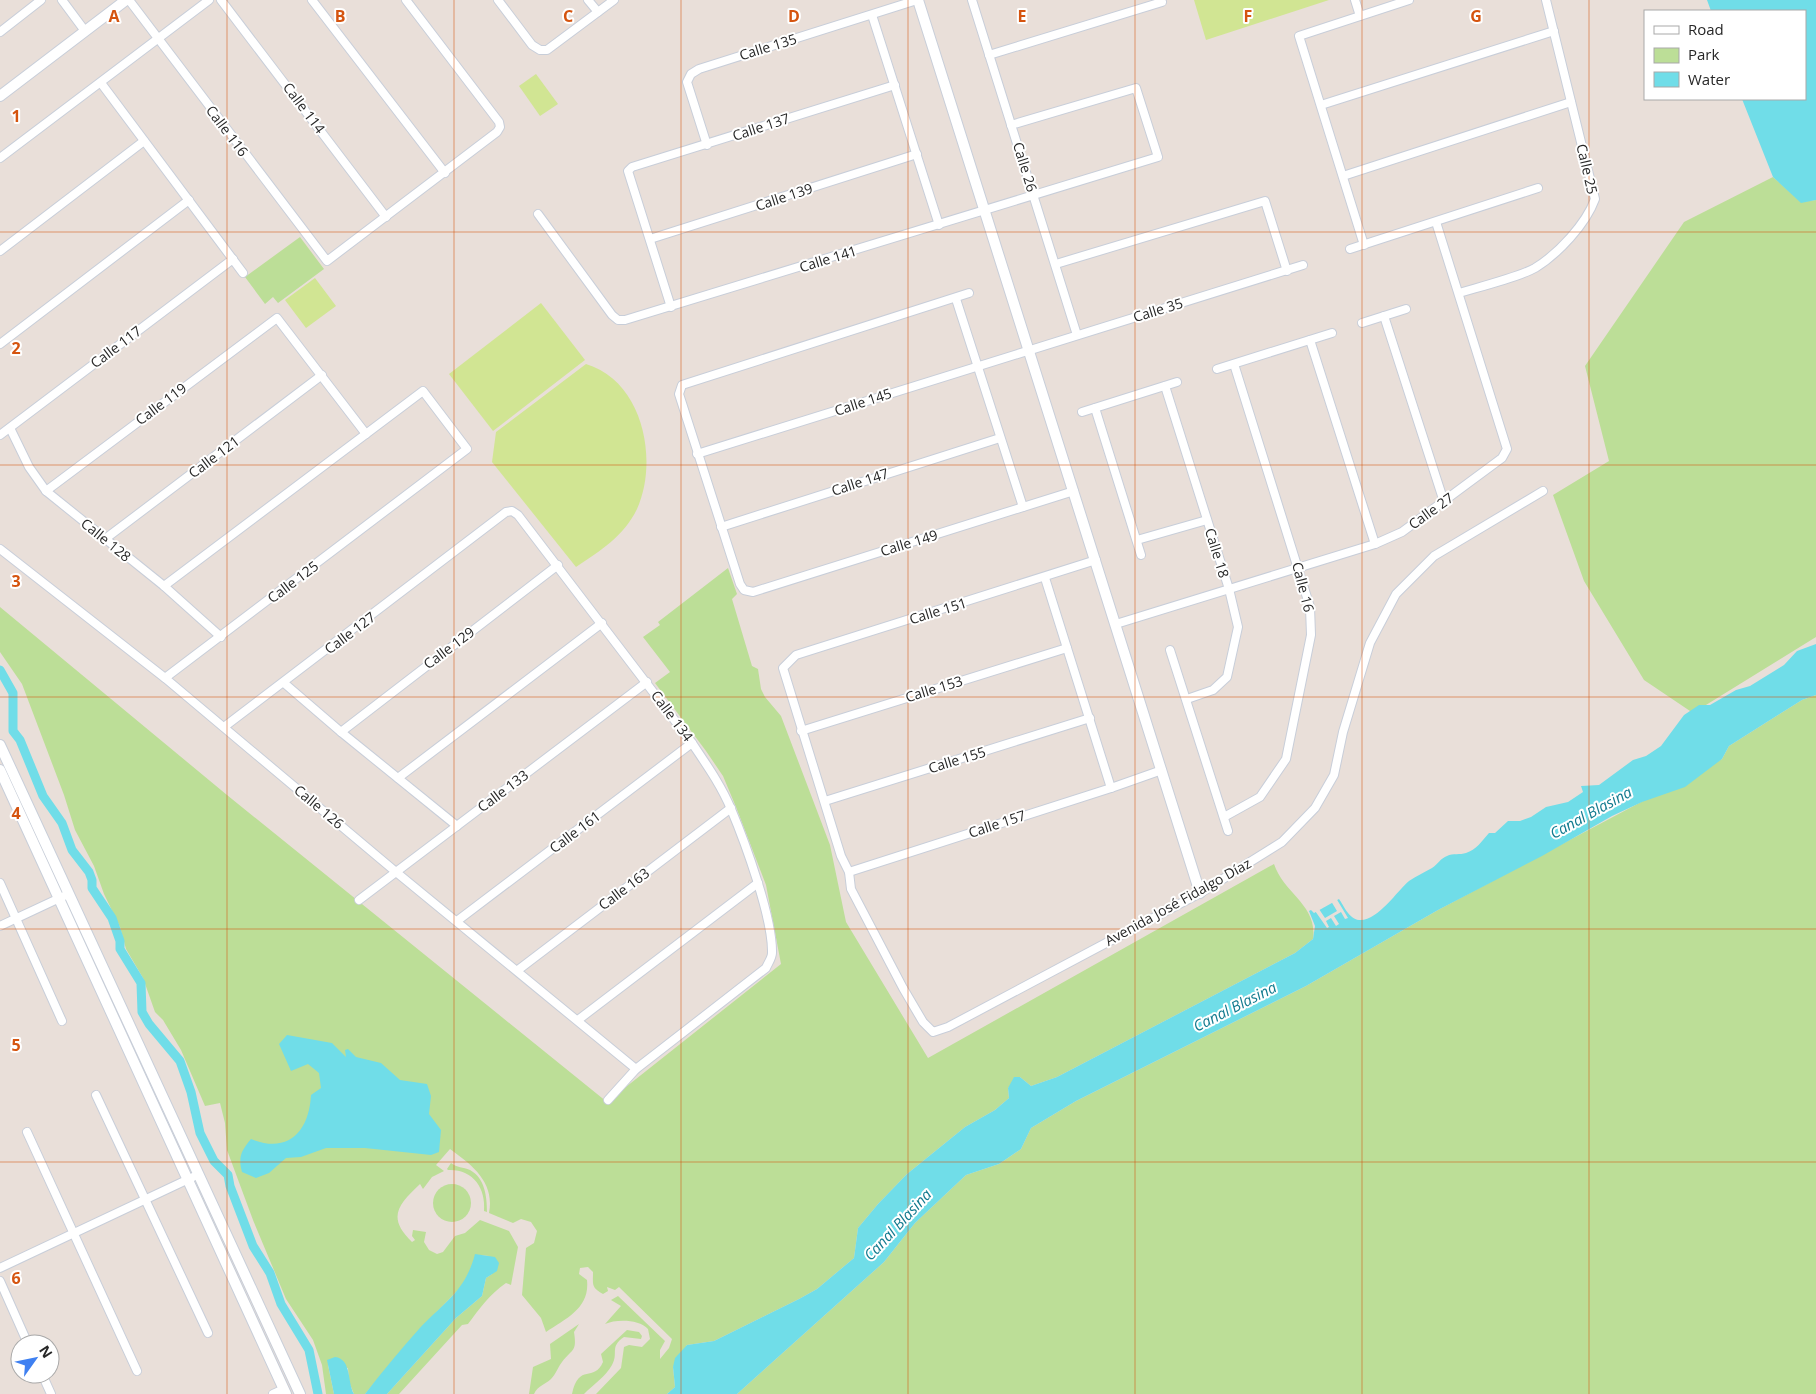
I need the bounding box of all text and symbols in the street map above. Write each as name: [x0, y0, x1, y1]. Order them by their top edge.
text: A: [108, 5, 120, 27]
text: B: [335, 5, 345, 27]
text: C: [563, 5, 573, 27]
text: D: [788, 5, 800, 27]
text: E: [1018, 5, 1027, 27]
text: F: [1244, 5, 1252, 27]
text: G: [1470, 5, 1482, 27]
legend: [1644, 10, 1806, 100]
text: Road: [1688, 19, 1724, 39]
street label: Calle 135: [737, 29, 799, 64]
text: Park: [1688, 44, 1719, 64]
text: Water: [1688, 69, 1730, 89]
street label: Calle 114: [279, 78, 330, 137]
street label: Calle 116: [202, 101, 253, 160]
text: 1: [11, 105, 21, 127]
street label: Calle 137: [730, 108, 792, 145]
street label: Calle 26: [1009, 140, 1042, 194]
street label: Calle 25: [1572, 142, 1603, 196]
street label: Calle 139: [753, 178, 815, 215]
street label: Calle 141: [797, 241, 859, 276]
street label: Calle 35: [1131, 293, 1185, 326]
street label: Calle 117: [86, 321, 145, 372]
text: 2: [11, 337, 21, 359]
street label: Calle 119: [131, 378, 190, 429]
street label: Calle 145: [832, 383, 894, 420]
street label: Calle 121: [184, 431, 243, 482]
street label: Calle 147: [829, 463, 891, 500]
street label: Calle 27: [1404, 488, 1457, 533]
street label: Calle 128: [77, 514, 135, 566]
street label: Calle 149: [878, 525, 940, 560]
street label: Calle 18: [1201, 526, 1234, 580]
street label: Calle 125: [263, 556, 322, 607]
street label: Calle 16: [1288, 560, 1319, 614]
text: 3: [11, 570, 21, 592]
street label: Calle 151: [907, 593, 969, 628]
street label: Calle 127: [320, 607, 379, 658]
street label: Calle 129: [419, 622, 478, 673]
street label: Calle 153: [903, 671, 965, 706]
street label: Calle 134: [647, 686, 698, 745]
street label: Calle 155: [926, 742, 988, 777]
street label: Calle 133: [473, 765, 532, 816]
street label: Calle 126: [291, 780, 348, 833]
water label: Canal Blasina: [1546, 781, 1635, 843]
text: 4: [11, 802, 21, 824]
street label: Calle 157: [966, 805, 1028, 842]
street label: Calle 161: [545, 806, 604, 857]
street label: Avenida José Fidalgo Díaz: [1101, 853, 1255, 950]
street label: Calle 163: [594, 863, 653, 914]
water label: Canal Blasina: [1190, 976, 1280, 1036]
text: 5: [11, 1034, 21, 1056]
water label: Canal Blasina: [859, 1184, 936, 1264]
text: 6: [11, 1267, 21, 1289]
north arrow: [10, 1334, 60, 1384]
text: N: [35, 1342, 57, 1362]

